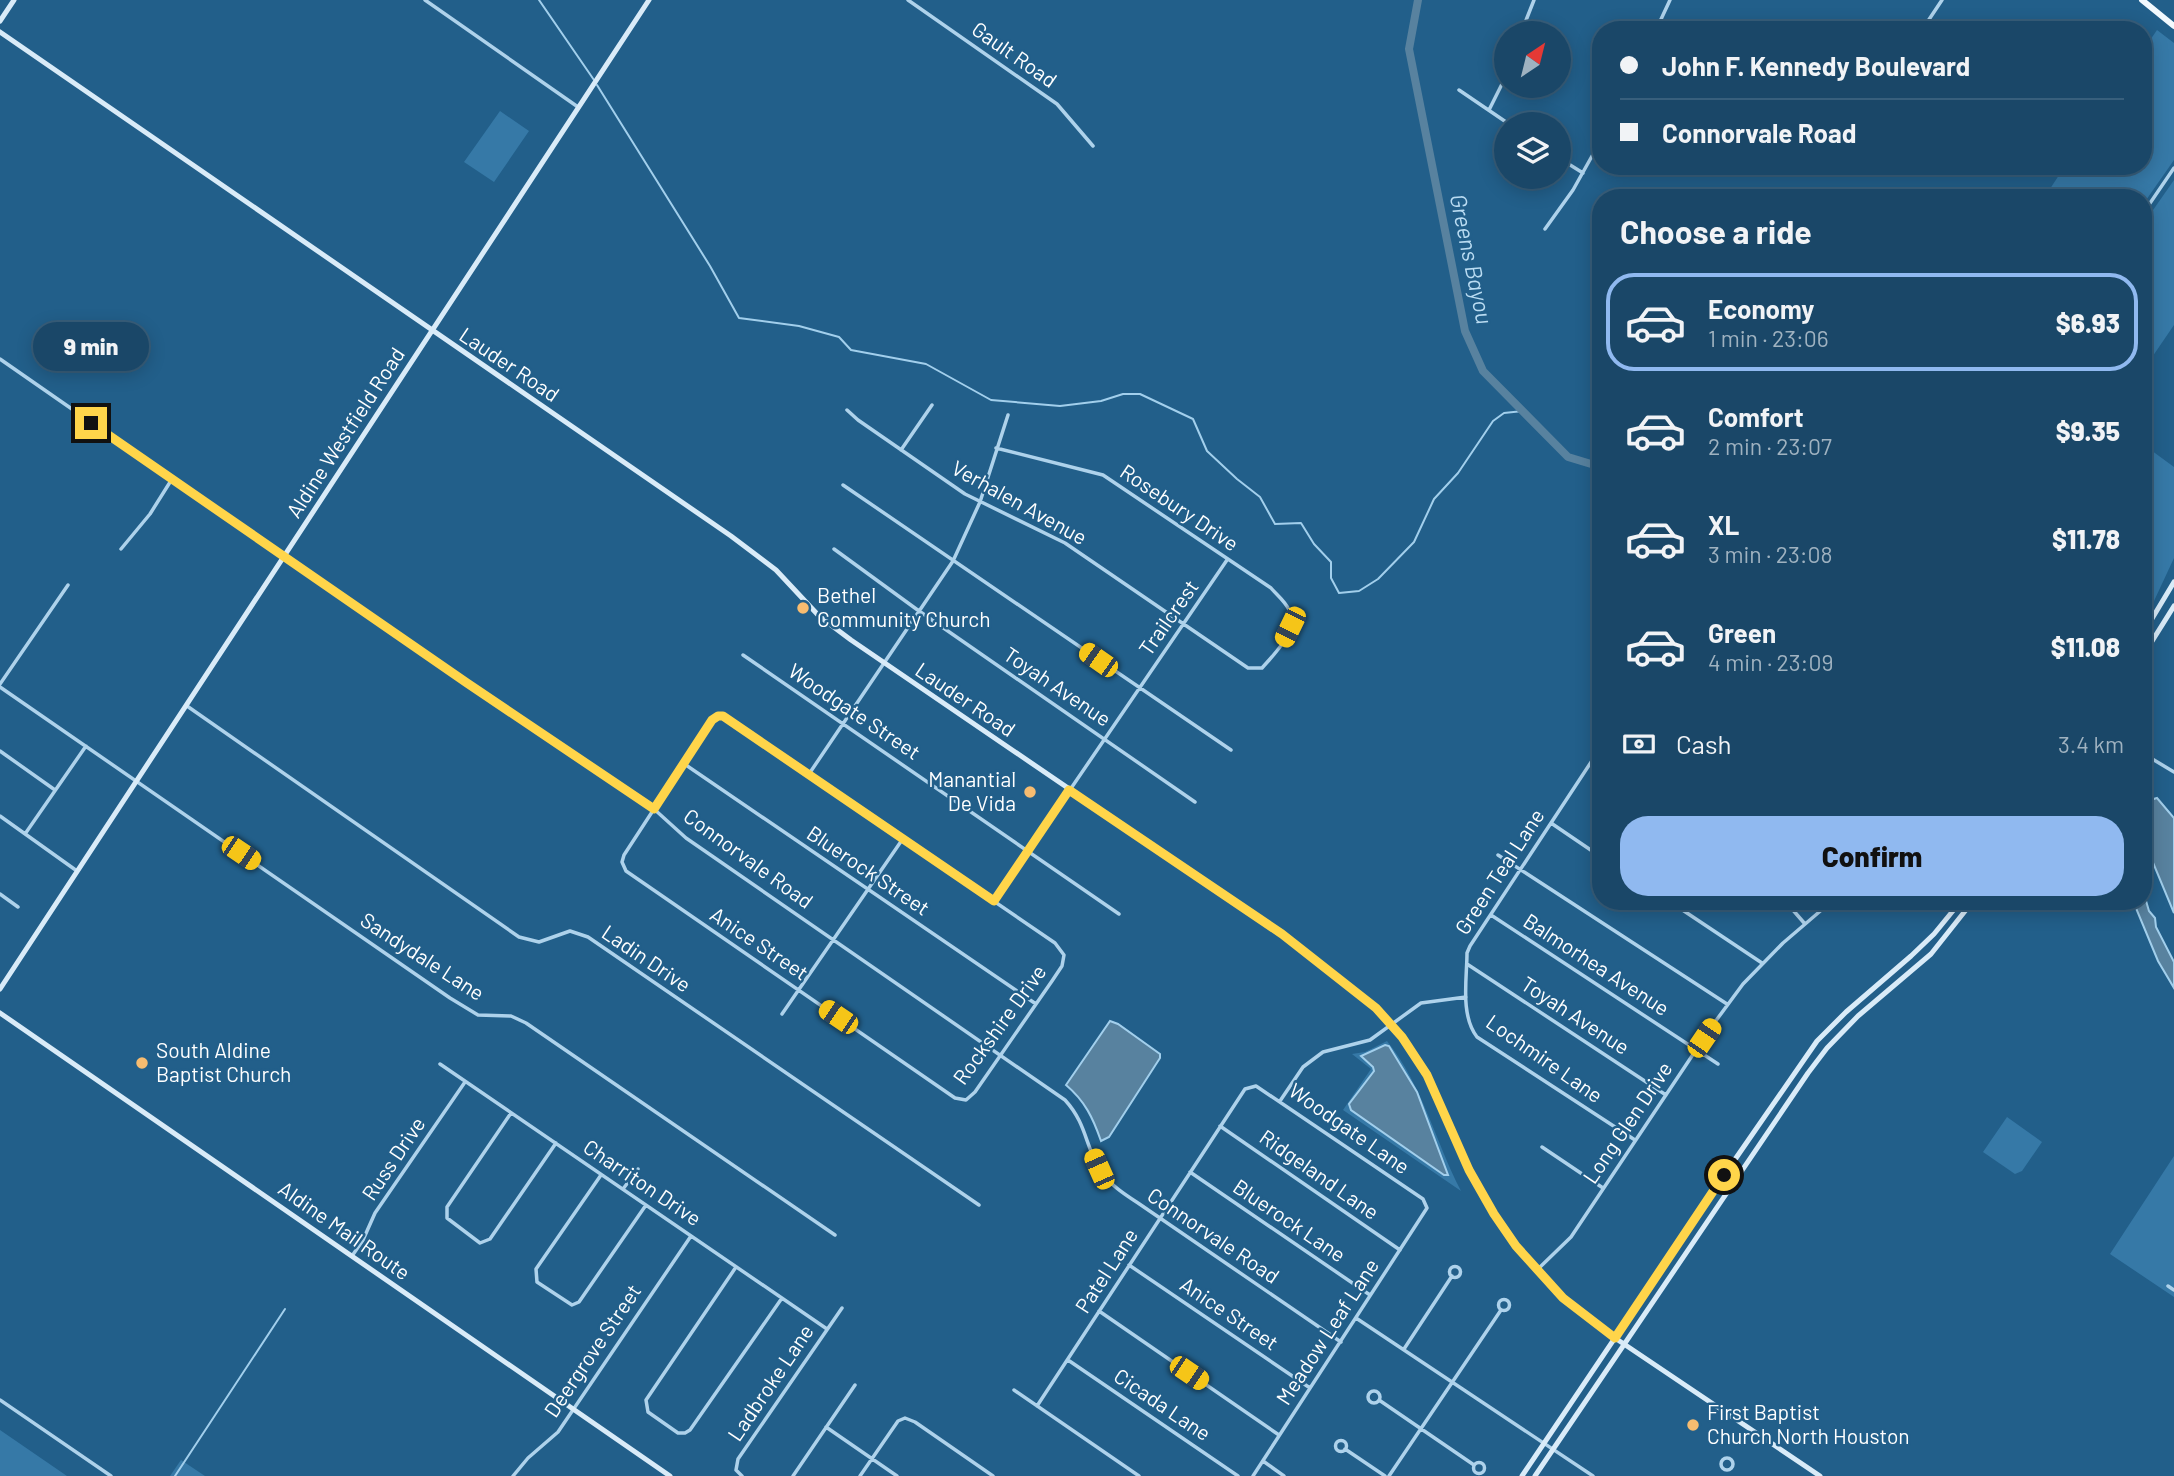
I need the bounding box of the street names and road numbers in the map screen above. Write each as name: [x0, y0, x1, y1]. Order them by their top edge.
street label: Gault Road: [968, 15, 1062, 92]
street label: Lauder Road: [455, 321, 564, 406]
street label: Aldine Westfield Road: [280, 342, 409, 522]
street label: Verhalen Avenue: [948, 454, 1092, 549]
street label: Rosebury Drive: [1116, 458, 1244, 555]
street label: Trailcrest: [1133, 575, 1203, 660]
street label: Toyah Avenue: [999, 641, 1116, 731]
street label: Lauder Road: [911, 656, 1020, 741]
street label: Woodgate Street: [784, 657, 926, 764]
street label: Connorvale Road: [679, 803, 818, 913]
street label: Green Teal Lane: [1449, 804, 1549, 939]
street label: Bluerock Street: [803, 820, 935, 920]
street label: Anice Street: [706, 901, 814, 985]
street label: Sandydale Lane: [356, 906, 489, 1005]
street label: Balmorhea Avenue: [1519, 907, 1674, 1020]
street label: Ladin Drive: [598, 919, 696, 997]
street label: Rockshire Drive: [947, 959, 1051, 1089]
street label: Toyah Avenue: [1517, 971, 1635, 1059]
street label: Lochmire Lane: [1482, 1008, 1608, 1107]
street label: Long Glen Drive: [1577, 1057, 1677, 1188]
street label: Woodgate Lane: [1285, 1077, 1415, 1179]
street label: Russ Drive: [356, 1112, 430, 1205]
street label: Ridgeland Lane: [1256, 1124, 1384, 1224]
street label: Charriton Drive: [579, 1133, 706, 1230]
street label: Bluerock Lane: [1229, 1173, 1351, 1266]
street label: Aldine Mail Route: [274, 1175, 416, 1284]
street label: Connorvale Road: [1143, 1181, 1284, 1288]
street label: Patel Lane: [1069, 1223, 1142, 1317]
street label: Meadow Leaf Lane: [1270, 1253, 1383, 1409]
street label: Anice Street: [1176, 1271, 1284, 1355]
street label: Deergrove Street: [538, 1279, 645, 1421]
street label: Ladbroke Lane: [722, 1319, 818, 1445]
street label: Cicada Lane: [1110, 1362, 1216, 1445]

